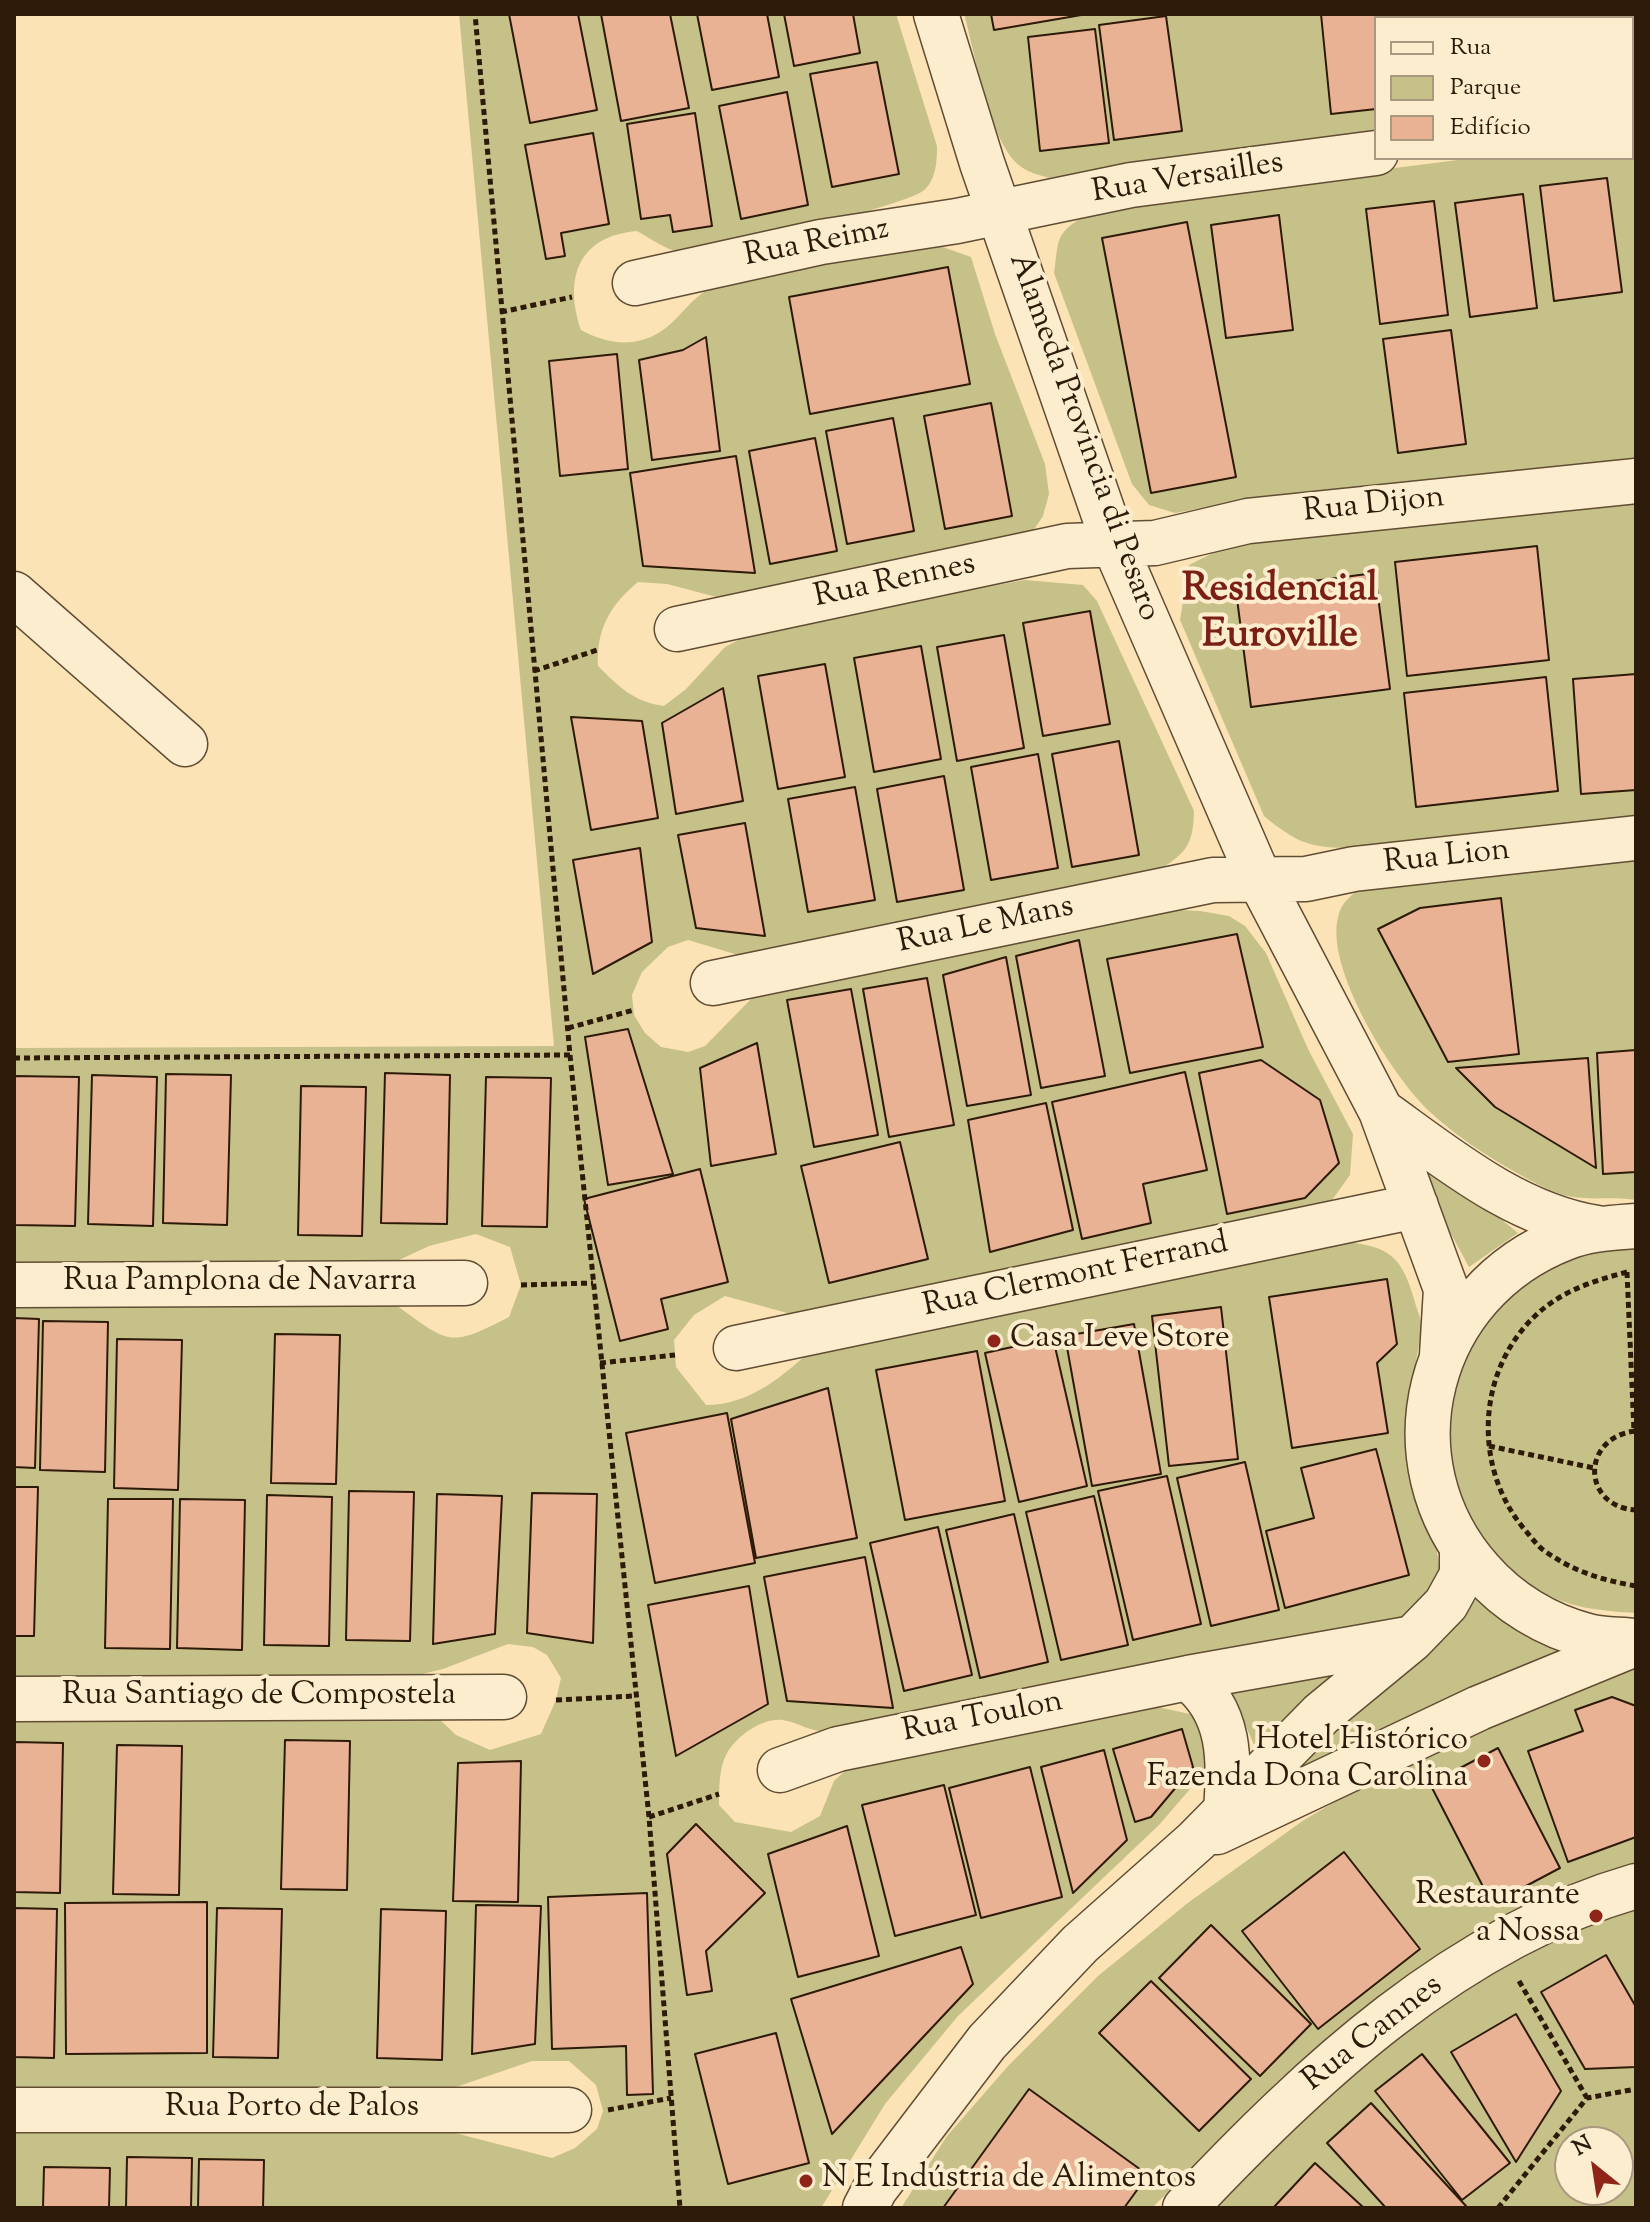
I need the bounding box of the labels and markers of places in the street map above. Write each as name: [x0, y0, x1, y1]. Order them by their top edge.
place label: Casa Leve Store: [1010, 1322, 1230, 1360]
marker: Casa Leve Store: [985, 1332, 1003, 1350]
place label: Hotel Histórico Fazenda Dona Carolina: [1147, 1724, 1468, 1799]
marker: Hotel Histórico Fazenda Dona Carolina: [1475, 1752, 1493, 1770]
place label: Restaurante a Nossa: [1416, 1879, 1580, 1954]
marker: Restaurante a Nossa: [1587, 1907, 1605, 1925]
place label: N E Indústria de Alimentos: [822, 2162, 1196, 2200]
marker: N E Indústria de Alimentos: [797, 2172, 815, 2190]

